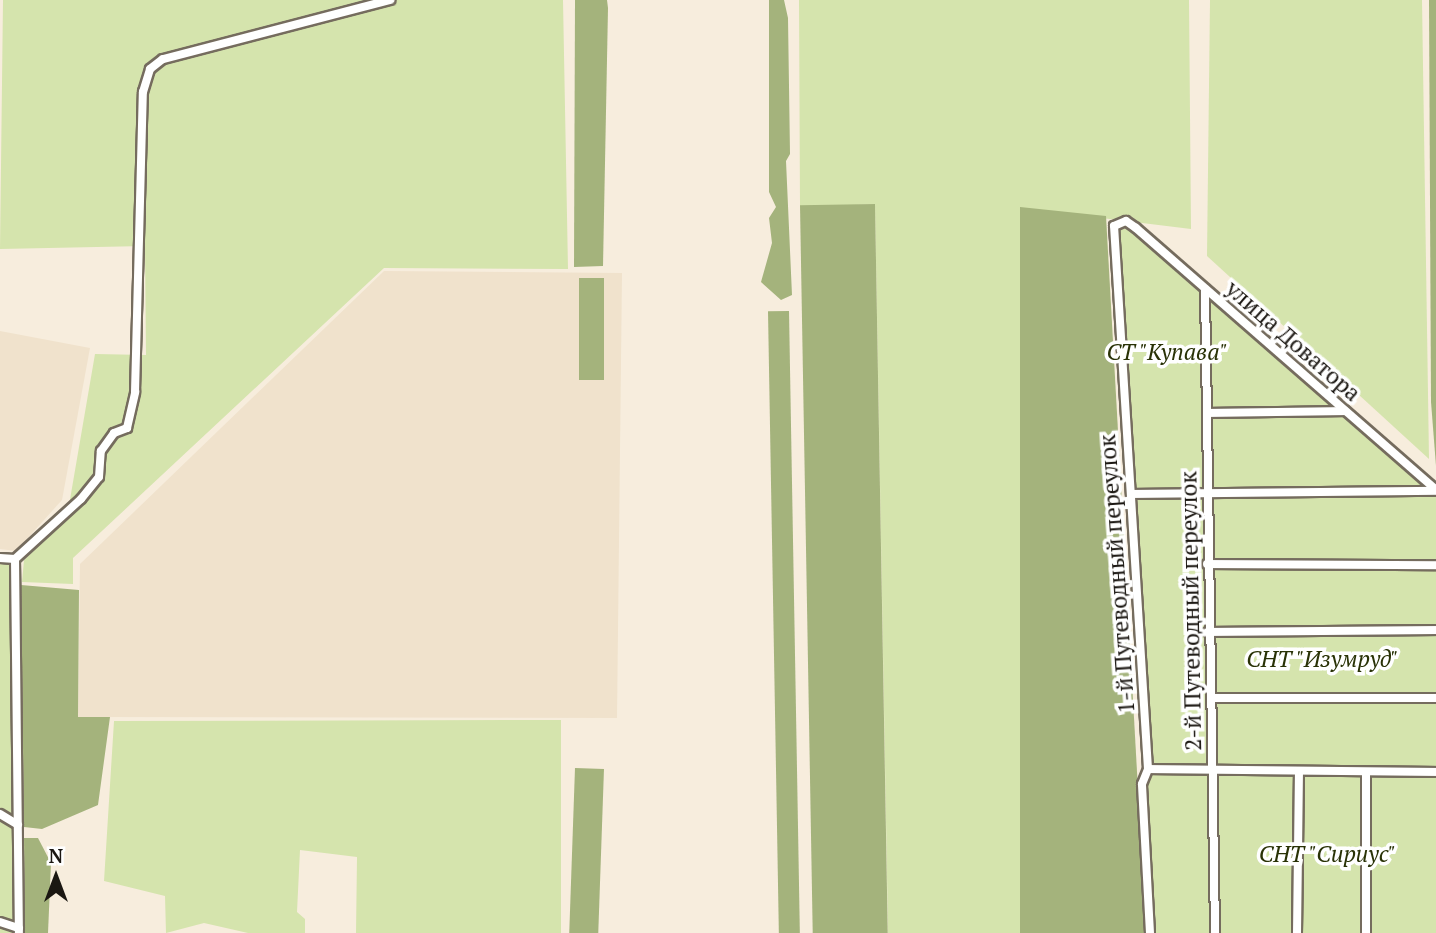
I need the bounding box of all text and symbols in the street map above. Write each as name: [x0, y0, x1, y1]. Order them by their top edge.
street label: улица Доватора: [1220, 275, 1366, 407]
park label: СТ "Купава": [1106, 338, 1228, 366]
street label: 1-й Путеводный переулок: [1093, 434, 1141, 714]
street label: 2-й Путеводный переулок: [1175, 471, 1207, 751]
park label: СНТ "Изумруд": [1246, 645, 1398, 673]
park label: СНТ "Сириус": [1258, 840, 1396, 868]
north arrow: [21, 842, 91, 912]
text: N: [49, 843, 63, 868]

